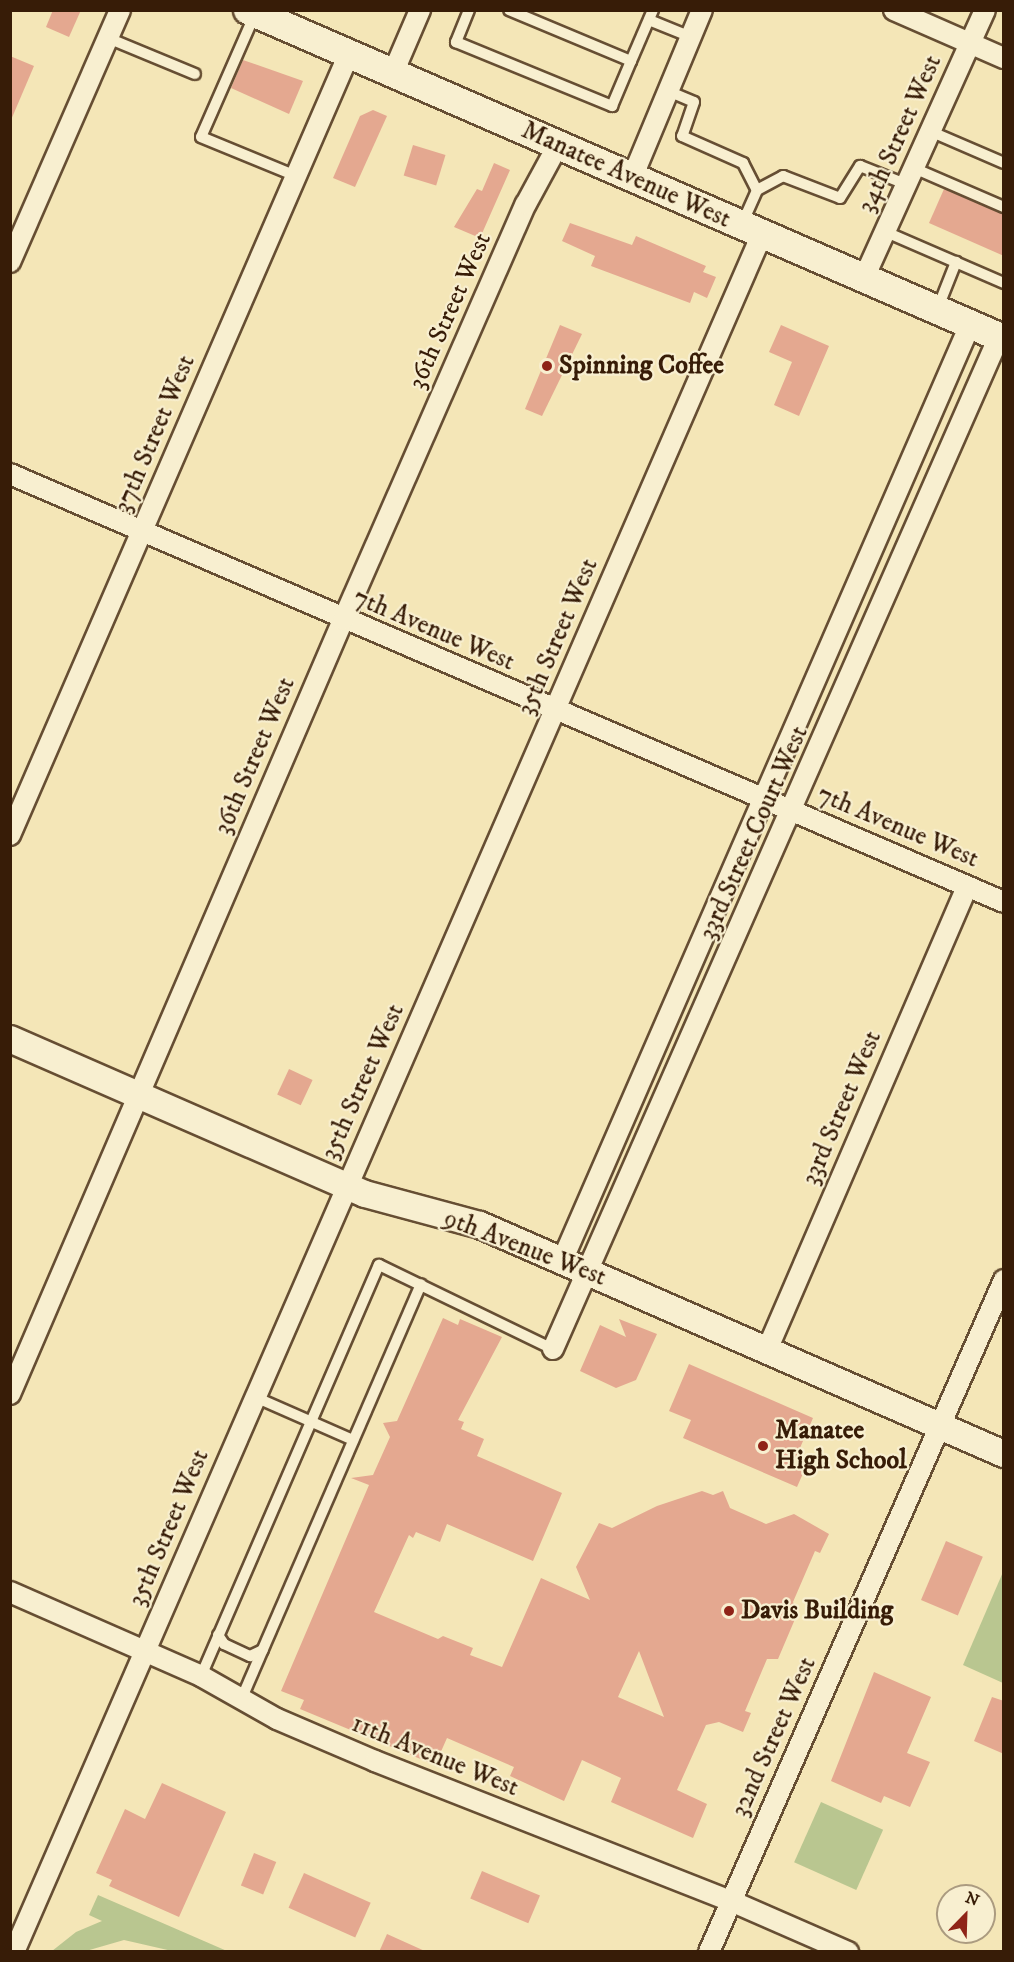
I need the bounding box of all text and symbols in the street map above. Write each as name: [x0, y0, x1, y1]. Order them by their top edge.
street label: 34th Street West: [851, 50, 949, 218]
street label: Manatee Avenue West: [517, 115, 735, 235]
street label: 36th Street West: [402, 228, 498, 394]
street label: 37th Street West: [108, 350, 202, 518]
place label: Spinning Coffee: [559, 350, 724, 382]
marker: Spinning Coffee: [540, 359, 554, 373]
street label: 35th Street West: [511, 554, 605, 720]
street label: 7th Avenue West: [349, 582, 519, 678]
street label: 36th Street West: [208, 672, 302, 840]
street label: 33rd Street Court West: [693, 721, 815, 945]
street label: 7th Avenue West: [813, 779, 983, 875]
street label: 35th Street West: [315, 999, 411, 1165]
street label: 33rd Street West: [795, 1026, 889, 1190]
street label: 9th Avenue West: [439, 1203, 611, 1293]
place label: Manatee High School: [775, 1415, 907, 1476]
marker: Manatee High School: [756, 1439, 770, 1453]
street label: 35th Street West: [122, 1445, 216, 1611]
place label: Davis Building: [741, 1595, 893, 1627]
marker: Davis Building: [722, 1604, 736, 1618]
street label: 32nd Street West: [725, 1652, 823, 1822]
street label: 11th Avenue West: [347, 1708, 523, 1804]
north arrow: [936, 1884, 996, 1944]
text: N: [962, 1887, 982, 1911]

